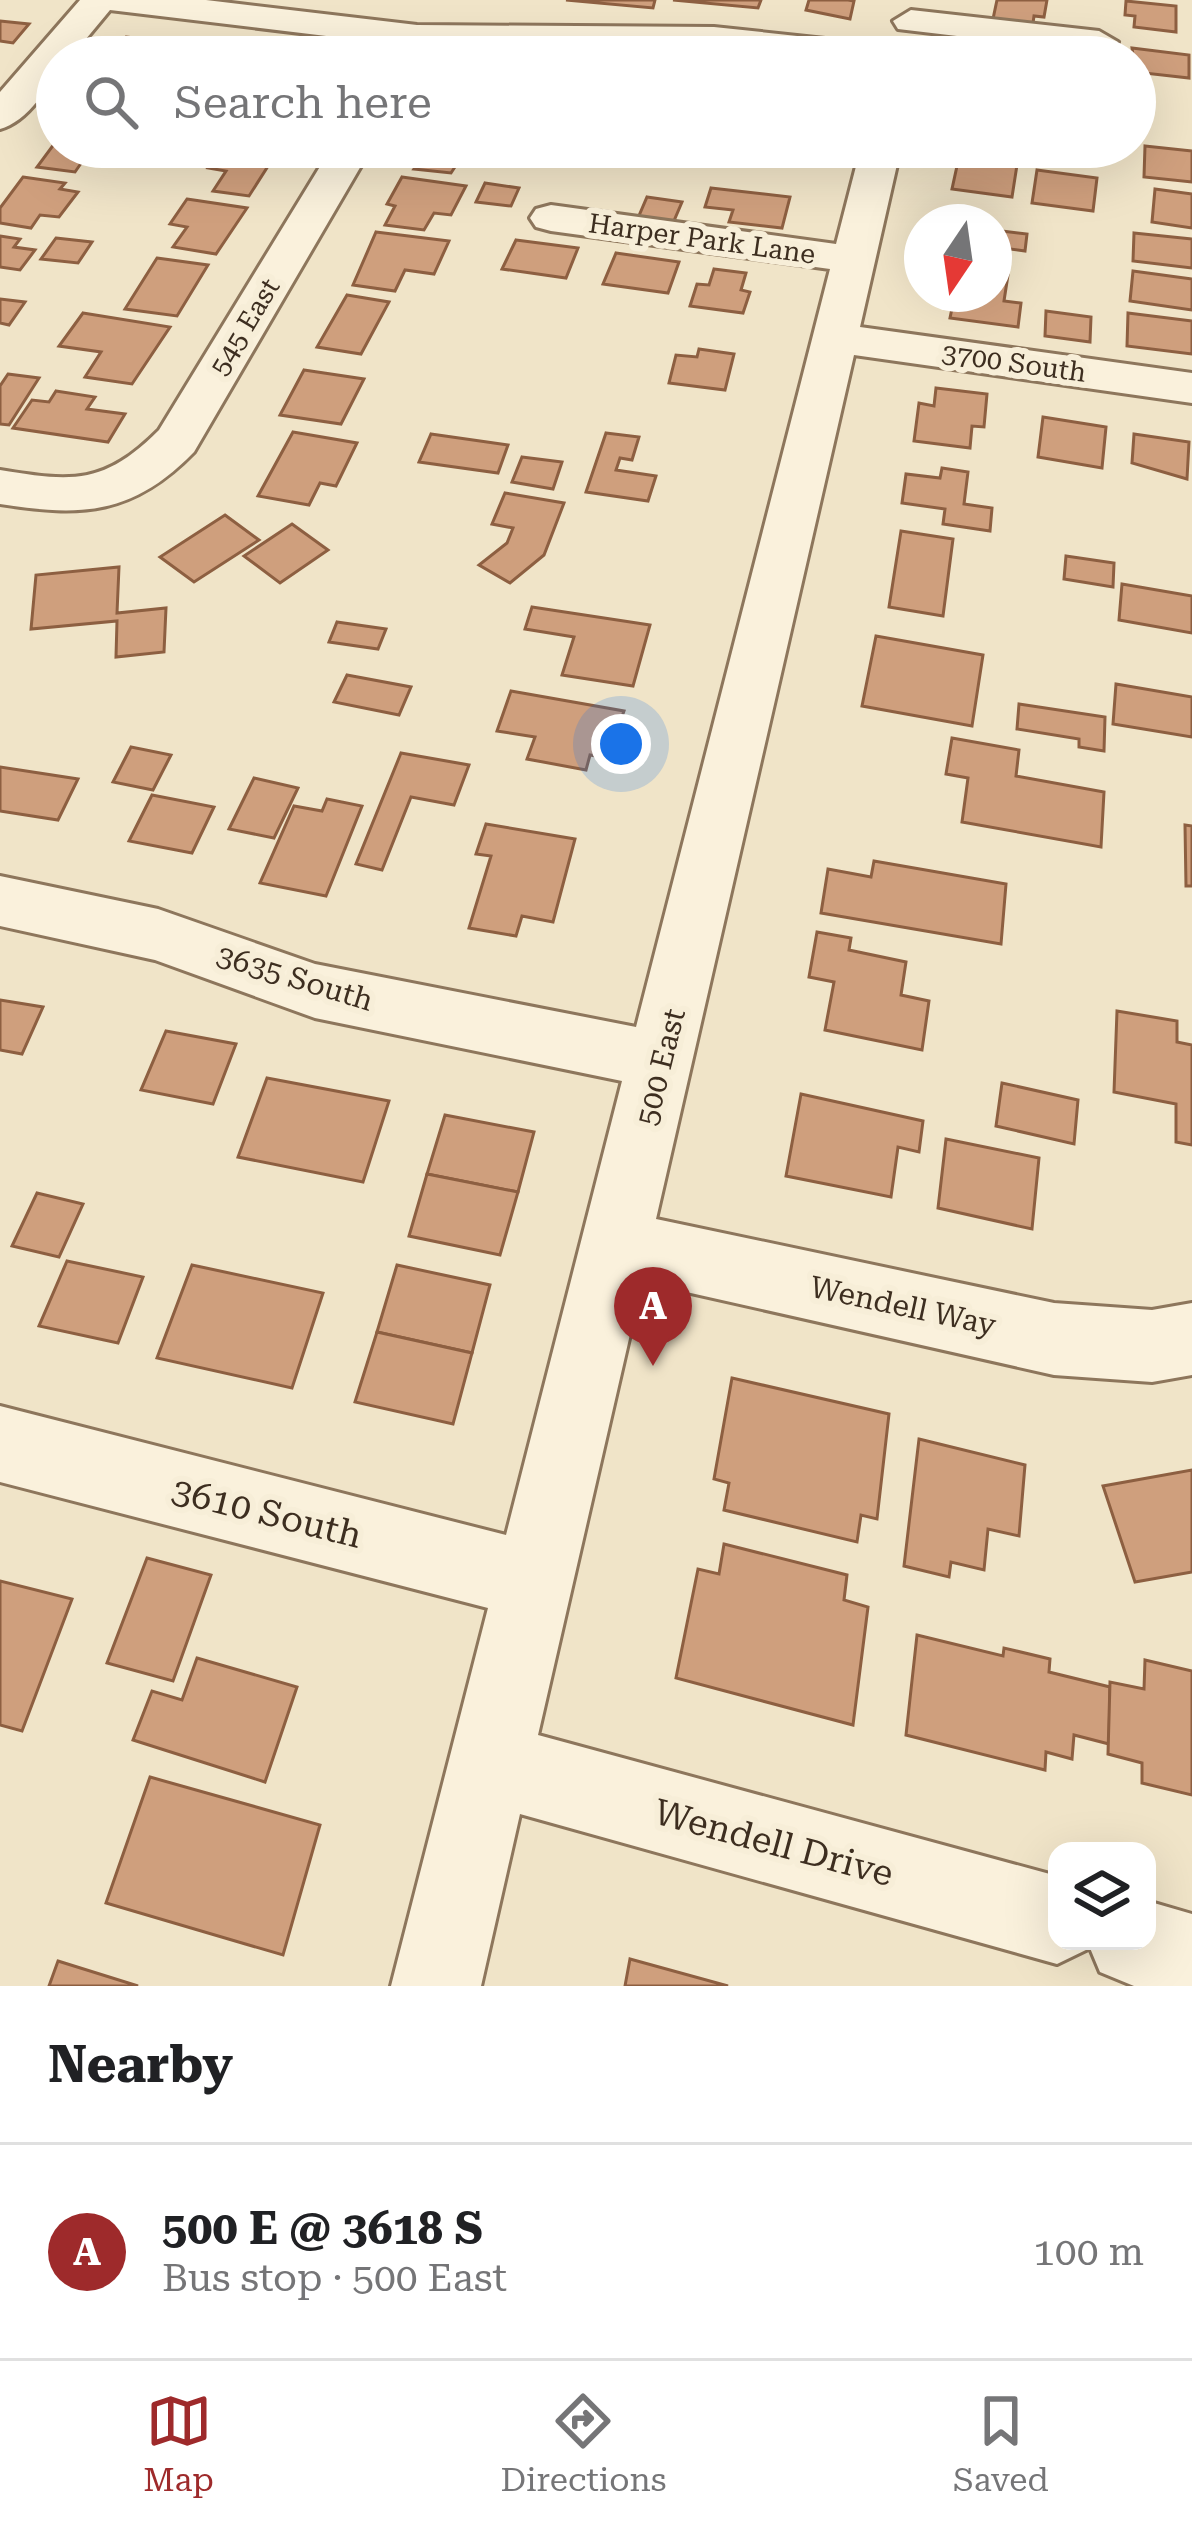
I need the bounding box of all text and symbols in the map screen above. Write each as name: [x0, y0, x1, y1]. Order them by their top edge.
search box: [36, 36, 1156, 168]
icon: search: [78, 69, 144, 135]
text: Search here: [174, 76, 432, 129]
north arrow: [904, 204, 1012, 312]
street label: Harper Park Lane: [587, 207, 817, 271]
street label: 545 East: [204, 273, 286, 381]
street label: 3700 South: [940, 337, 1088, 389]
your location: [591, 714, 651, 774]
street label: 3635 South: [213, 937, 378, 1018]
street label: 500 East: [629, 1005, 692, 1129]
pin: A: [614, 1267, 692, 1366]
street label: Wendell Way: [807, 1269, 999, 1342]
street label: 3610 South: [168, 1469, 366, 1557]
street label: Wendell Drive: [650, 1791, 898, 1895]
map controls: [1048, 1842, 1156, 1950]
button: layers: [1048, 1842, 1156, 1950]
text: Nearby: [48, 2035, 233, 2094]
text: 500 E @ 3618 S: [162, 2202, 483, 2255]
text: A: [73, 2229, 101, 2275]
text: 100 m: [1033, 2229, 1144, 2275]
text: Bus stop · 500 East: [162, 2255, 507, 2301]
tab: Map: [143, 2388, 214, 2499]
tab: Directions: [500, 2388, 666, 2499]
tab: Saved: [953, 2388, 1049, 2499]

